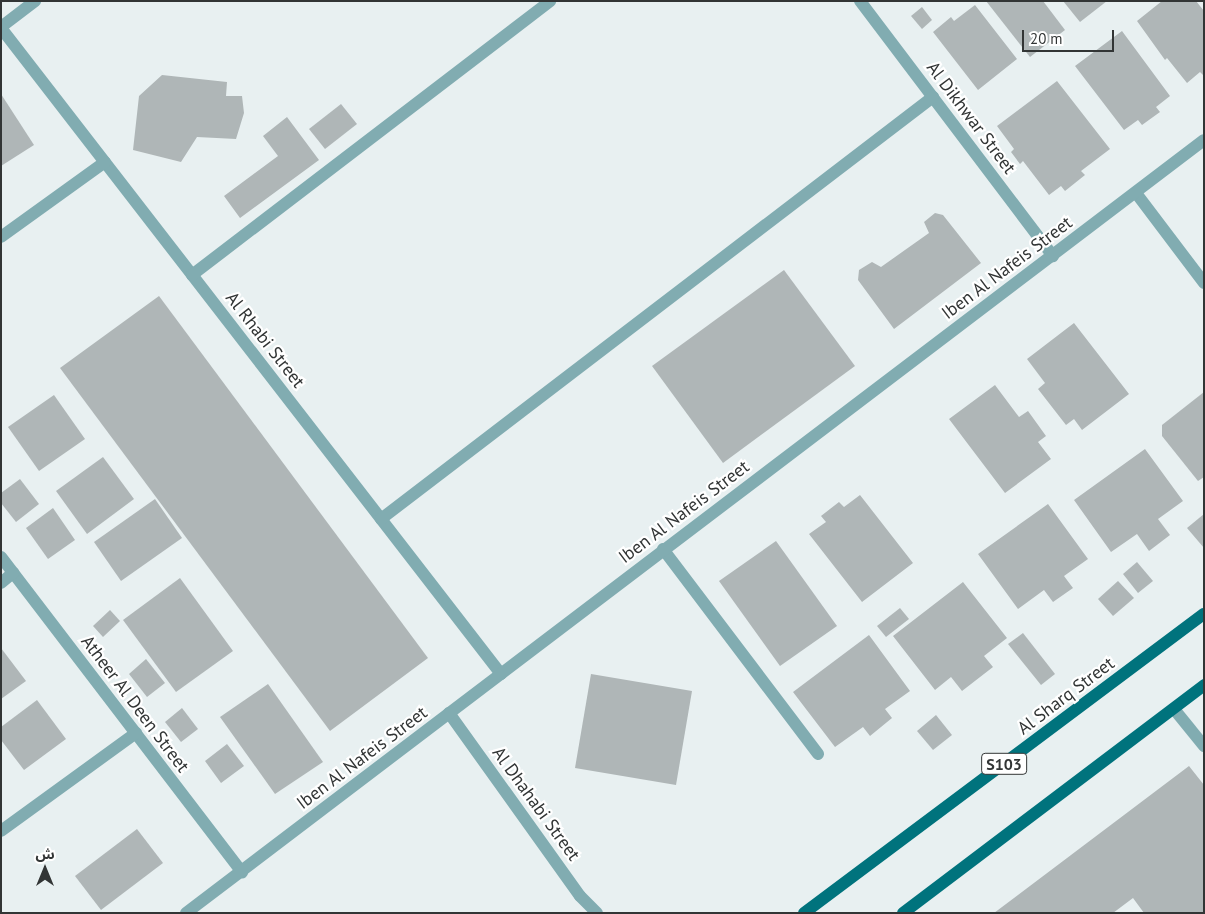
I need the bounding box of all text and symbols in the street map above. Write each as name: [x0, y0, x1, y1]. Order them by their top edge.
scale bar: [1025, 20, 1118, 52]
text: 20 m: [1030, 29, 1063, 48]
street label: Al Dikhwar Street: [922, 58, 1020, 178]
street label: Iben Al Nafeis Street: [937, 212, 1077, 324]
street label: Al Rhabi Street: [221, 288, 309, 392]
street label: Iben Al Nafeis Street: [614, 456, 754, 568]
street label: Atheer Al Deen Street: [76, 631, 194, 777]
street label: Al Sharq Street: [1013, 653, 1119, 739]
street label: Iben Al Nafeis Street: [292, 702, 432, 814]
street label: Al Dhahabi Street: [488, 743, 584, 865]
road number: S103: [980, 751, 1028, 778]
north arrow: [20, 844, 70, 894]
text: ش: [35, 845, 55, 863]

